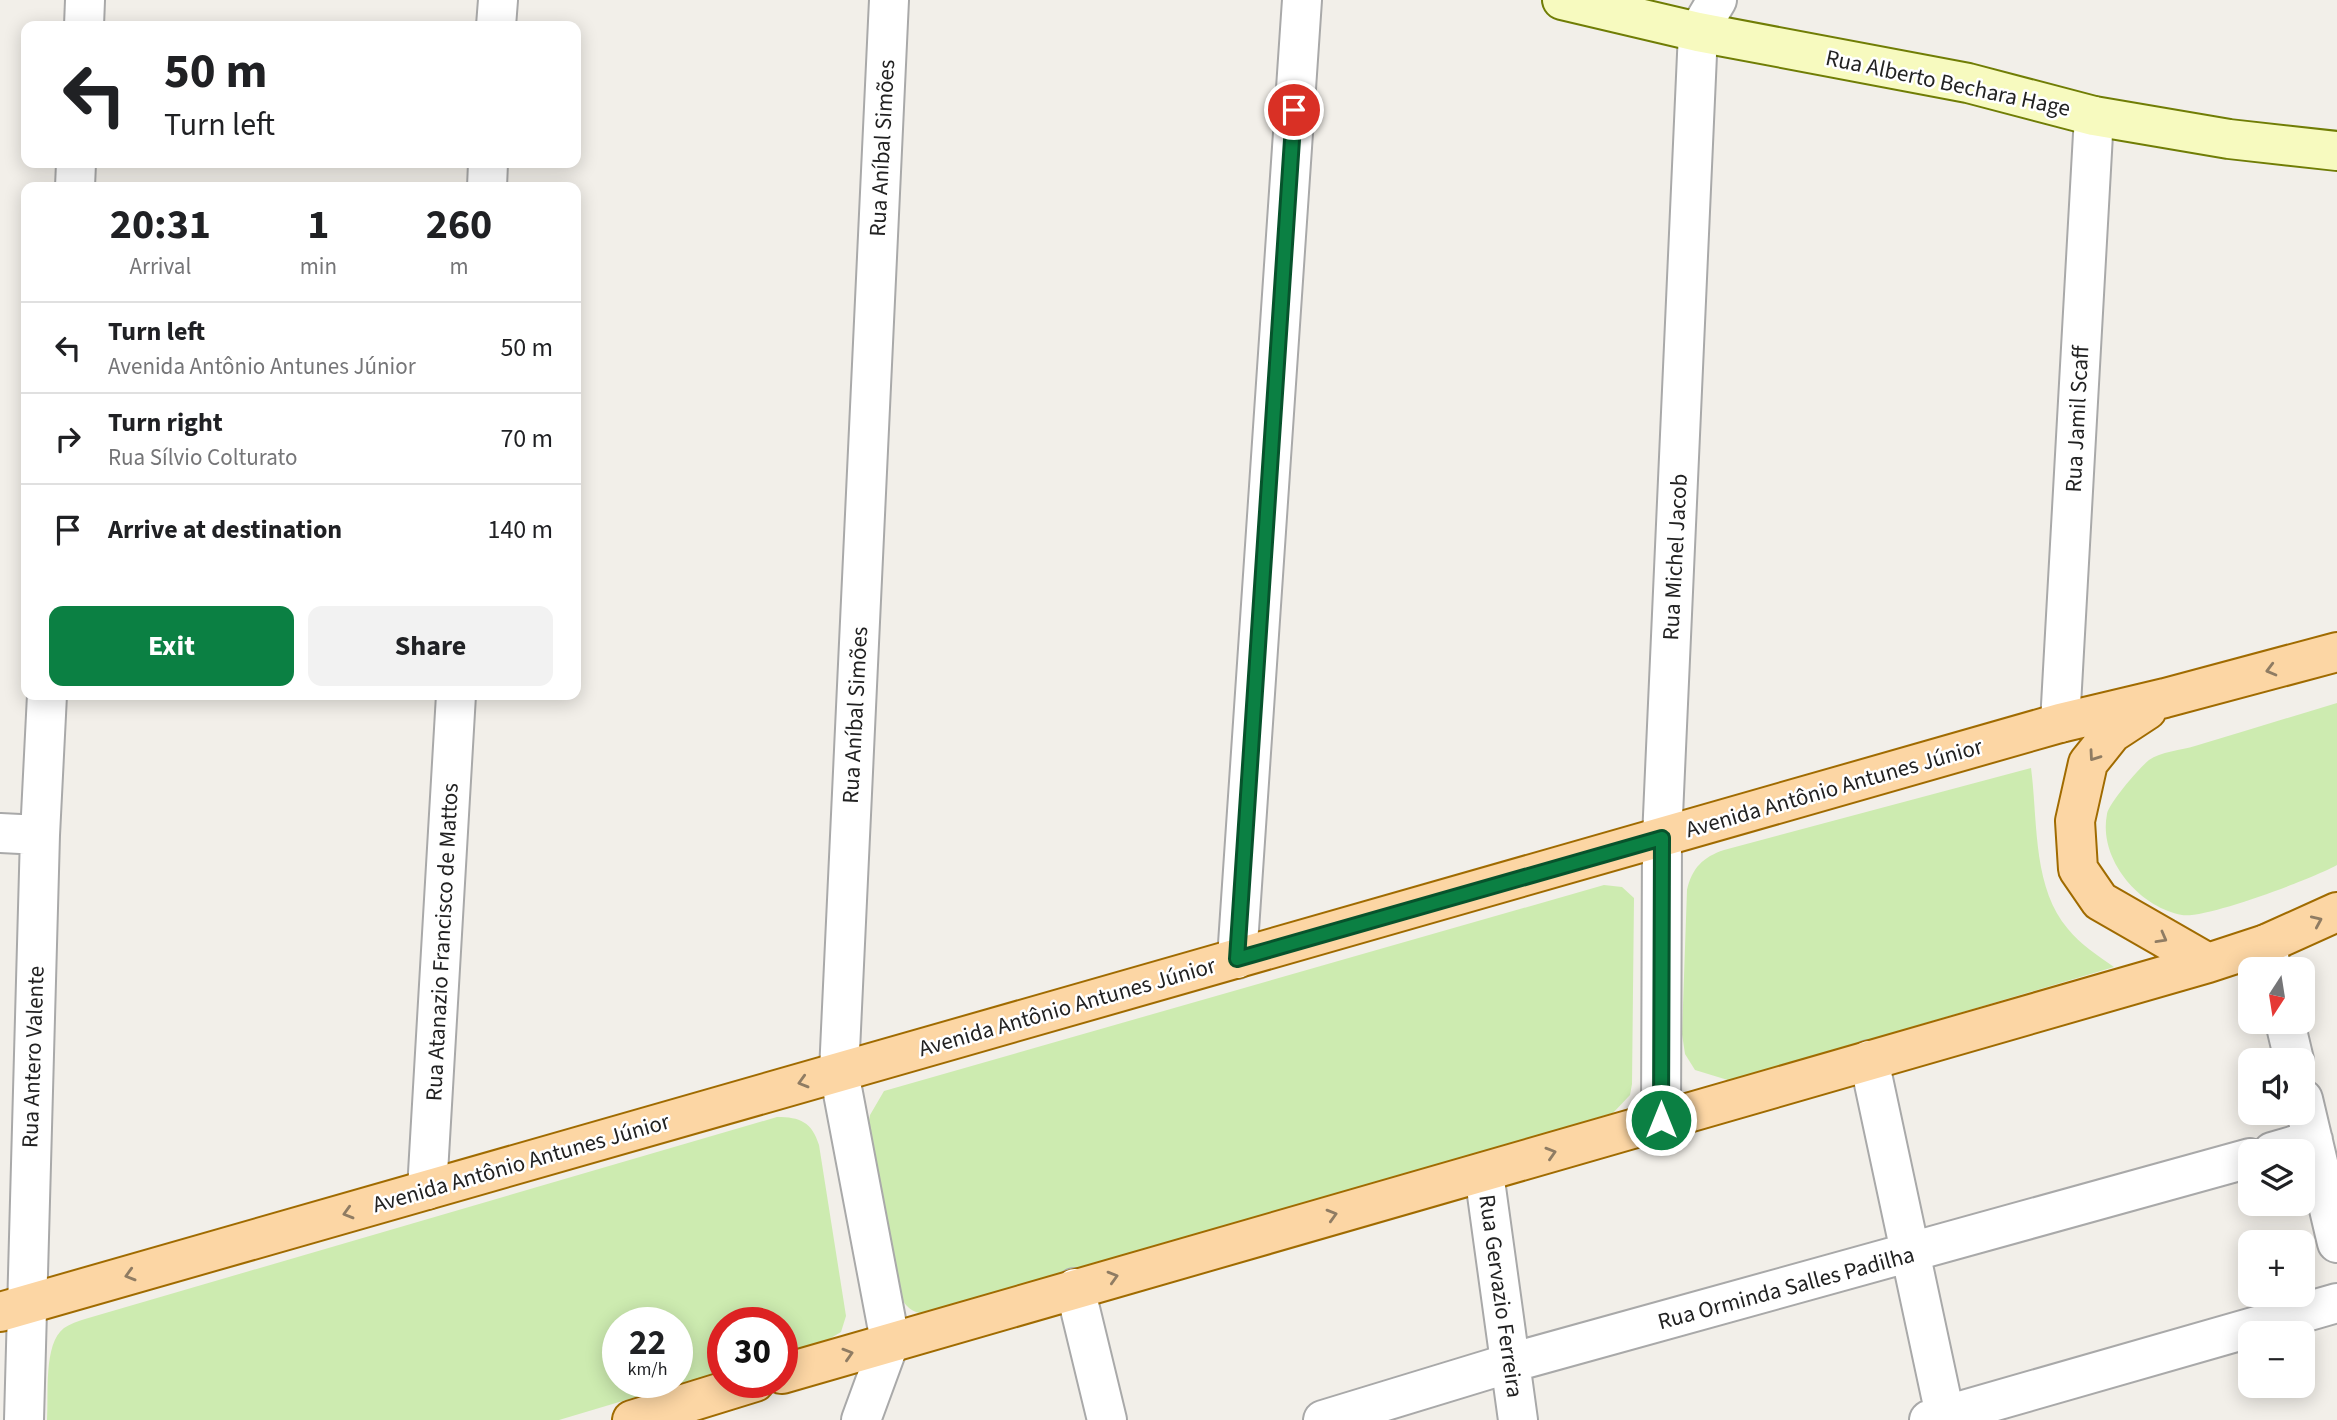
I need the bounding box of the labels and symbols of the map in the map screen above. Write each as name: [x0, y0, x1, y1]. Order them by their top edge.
street label: Rua Alberto Bechara Hage: [1823, 41, 2073, 125]
street label: Rua Aníbal Simões: [861, 59, 903, 237]
pin: [1264, 80, 1324, 140]
street label: Rua Jamil Scaff: [2057, 344, 2097, 493]
street label: Rua Michel Jacob: [1654, 473, 1696, 641]
street label: Rua Aníbal Simões: [834, 626, 876, 804]
one-way arrow: [2265, 662, 2277, 676]
street label: Avenida Antônio Antunes Júnior: [1682, 729, 1987, 846]
one-way arrow: [2090, 748, 2102, 761]
street label: Rua Atanazio Francisco de Mattos: [417, 782, 467, 1102]
one-way arrow: [2310, 915, 2323, 929]
one-way arrow: [2155, 930, 2167, 943]
street label: Avenida Antônio Antunes Júnior: [915, 948, 1220, 1065]
north arrow: [2238, 957, 2315, 1034]
street label: Rua Antero Valente: [13, 965, 53, 1149]
one-way arrow: [797, 1074, 809, 1089]
position arrow: [1624, 1083, 1698, 1157]
street label: Avenida Antônio Antunes Júnior: [369, 1104, 674, 1221]
one-way arrow: [1545, 1146, 1557, 1161]
street label: Rua Gervazio Ferreira: [1470, 1192, 1532, 1400]
one-way arrow: [343, 1204, 355, 1219]
one-way arrow: [1326, 1209, 1338, 1224]
street label: Rua Orminda Salles Padilha: [1654, 1238, 1918, 1338]
one-way arrow: [124, 1267, 136, 1281]
one-way arrow: [1107, 1271, 1119, 1286]
speed limit sign: 30: [707, 1307, 798, 1398]
one-way arrow: [841, 1348, 853, 1362]

